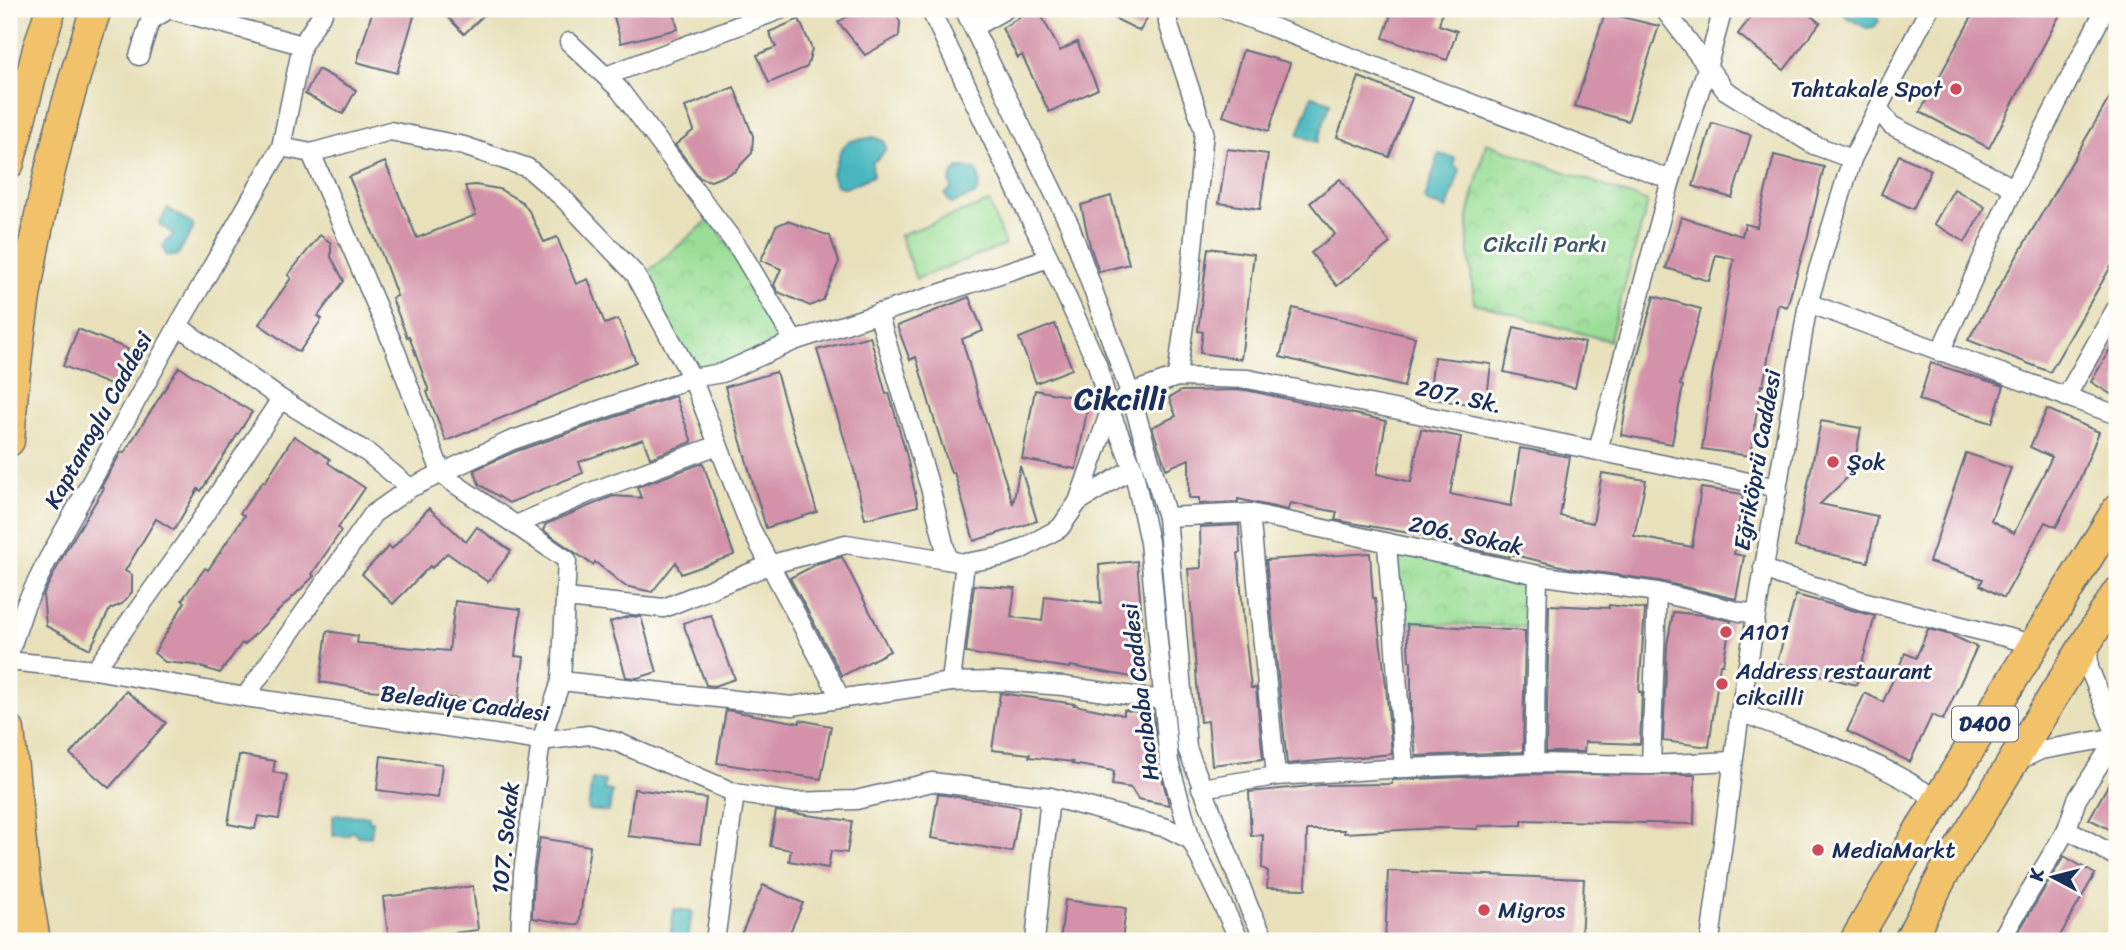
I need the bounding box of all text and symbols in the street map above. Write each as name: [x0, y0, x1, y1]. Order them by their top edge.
place label: Tahtakale Spot: [1790, 69, 1944, 110]
marker: Tahtakale Spot: [1948, 81, 1964, 97]
park label: Cikcili Parkı: [1483, 224, 1607, 265]
street label: Kaptanoglu Caddesi: [33, 323, 165, 517]
street label: Eğriköprü Caddesi: [1721, 366, 1794, 554]
street label: 207. Sk.: [1412, 367, 1506, 426]
district label: Cikcilli: [1073, 372, 1167, 426]
place label: Şok: [1847, 442, 1886, 483]
marker: Şok: [1825, 454, 1841, 470]
street label: 206. Sokak: [1405, 503, 1527, 568]
street label: Hacıbaba Caddesi: [1109, 600, 1172, 783]
place label: A101: [1739, 612, 1789, 653]
marker: A101: [1718, 624, 1734, 640]
place label: Address restaurant cikcilli: [1735, 651, 1933, 718]
street label: Belediye Caddesi: [378, 673, 552, 734]
marker: Address restaurant cikcilli: [1714, 676, 1730, 692]
road number: D400: [1952, 706, 2018, 742]
street label: 107. Sokak: [479, 780, 532, 896]
place label: MediaMarkt: [1832, 830, 1956, 871]
marker: MediaMarkt: [1810, 842, 1826, 858]
north arrow: [2018, 842, 2088, 912]
text: K: [2019, 866, 2054, 884]
place label: Migros: [1498, 890, 1566, 931]
marker: Migros: [1476, 902, 1492, 918]

